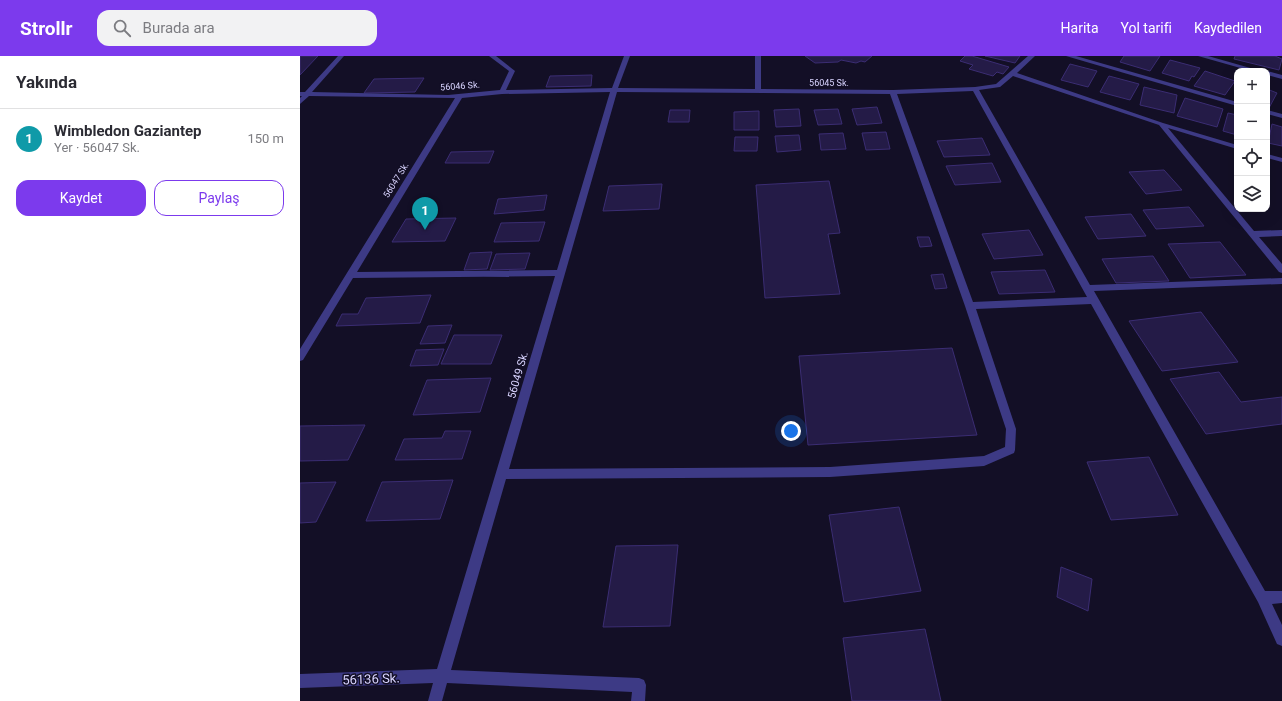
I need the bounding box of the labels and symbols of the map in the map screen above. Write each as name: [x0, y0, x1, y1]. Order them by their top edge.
street label: 56045 Sk.: [809, 78, 849, 88]
street label: 56046 Sk.: [440, 80, 480, 92]
street label: 56047 Sk.: [381, 160, 411, 200]
pin: 1: [412, 197, 438, 230]
street label: 56049 Sk.: [505, 350, 531, 400]
your location: [781, 421, 801, 441]
street label: 56136 Sk.: [342, 671, 400, 687]

